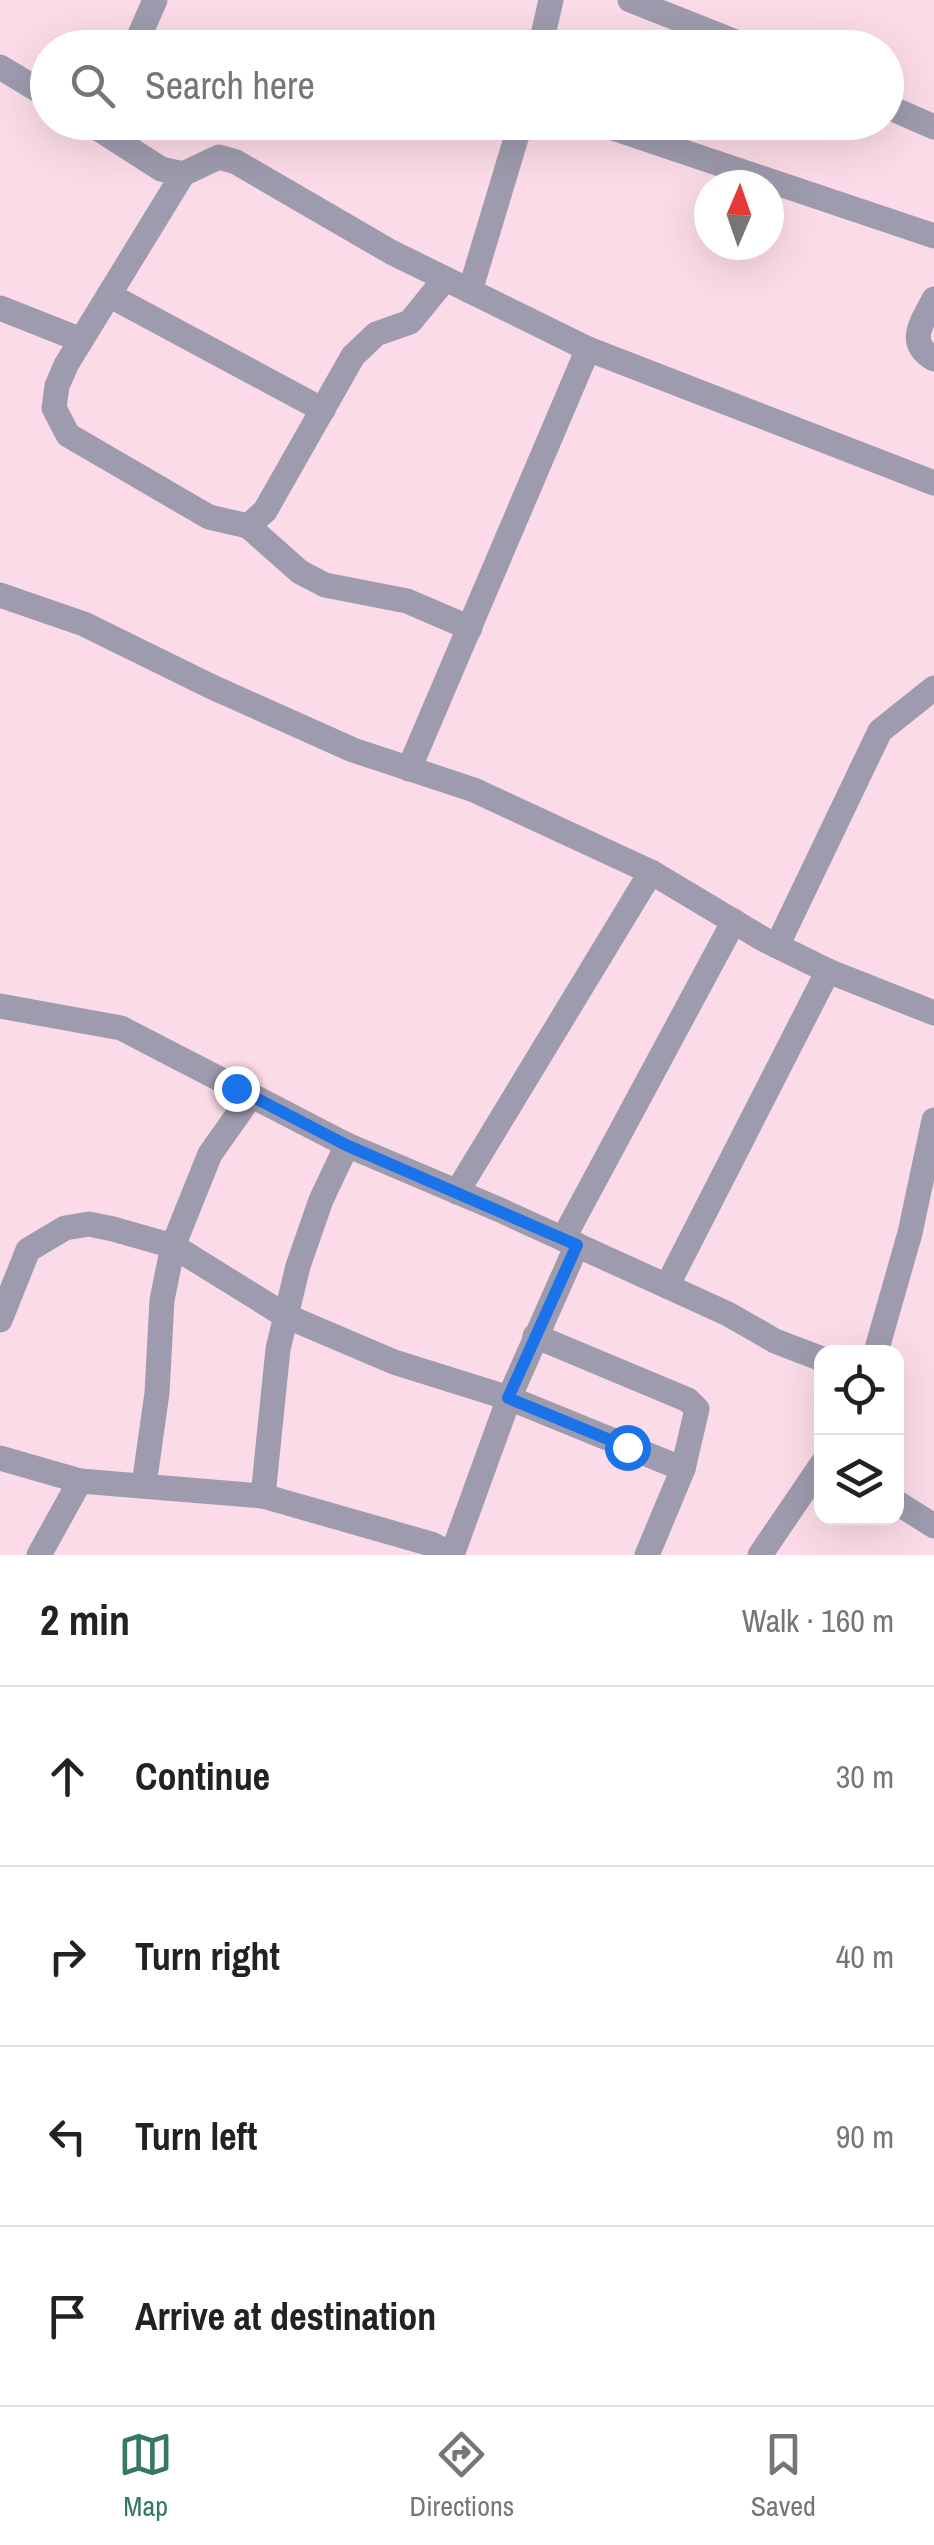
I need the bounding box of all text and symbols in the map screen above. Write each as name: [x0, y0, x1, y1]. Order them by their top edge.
search box: [30, 30, 904, 140]
icon: search: [65, 58, 120, 113]
text: Search here: [145, 60, 315, 111]
north arrow: [694, 170, 784, 260]
route end: [214, 1066, 260, 1112]
map controls: [814, 1345, 904, 1525]
button: locate: [814, 1345, 904, 1435]
route start: [605, 1425, 651, 1471]
button: layers: [814, 1435, 904, 1525]
text: 2 min: [40, 1592, 130, 1648]
text: Walk · 160 m: [742, 1599, 894, 1642]
icon: ahead: [40, 1749, 95, 1804]
text: Continue: [135, 1751, 270, 1802]
text: 30 m: [836, 1755, 894, 1798]
icon: right: [40, 1929, 95, 1984]
text: Turn right: [135, 1931, 280, 1982]
text: 40 m: [836, 1935, 894, 1978]
icon: left: [40, 2109, 95, 2164]
text: Turn left: [135, 2111, 257, 2162]
text: 90 m: [836, 2115, 894, 2158]
icon: arrive: [40, 2289, 95, 2344]
text: Arrive at destination: [135, 2291, 436, 2342]
tab: Map: [118, 2427, 173, 2525]
tab: Directions: [410, 2427, 514, 2525]
tab: Saved: [751, 2427, 816, 2525]

